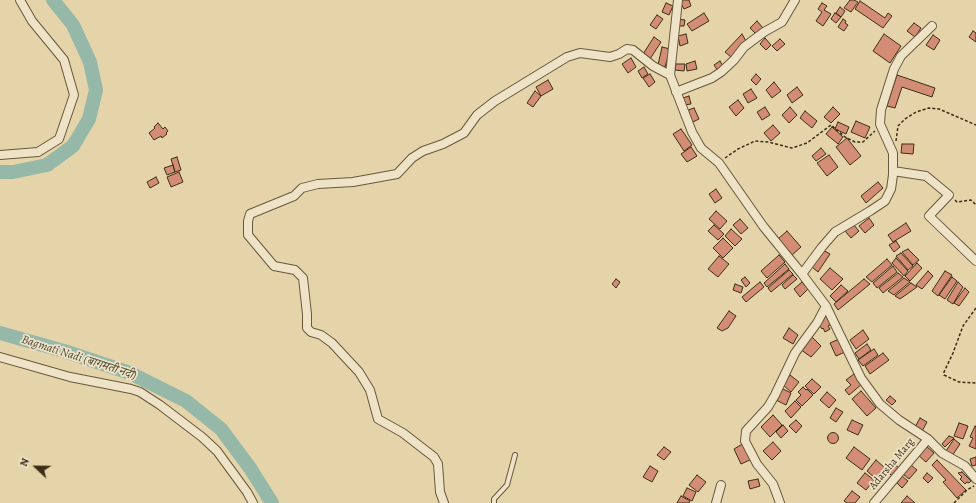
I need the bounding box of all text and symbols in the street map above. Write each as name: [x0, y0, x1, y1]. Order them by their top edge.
water label: Bagmati Nadi (बागमती नदी): [20, 333, 138, 383]
street label: Adarsha Marg: [867, 436, 917, 492]
north arrow: [16, 447, 56, 487]
text: N: [16, 456, 33, 469]

